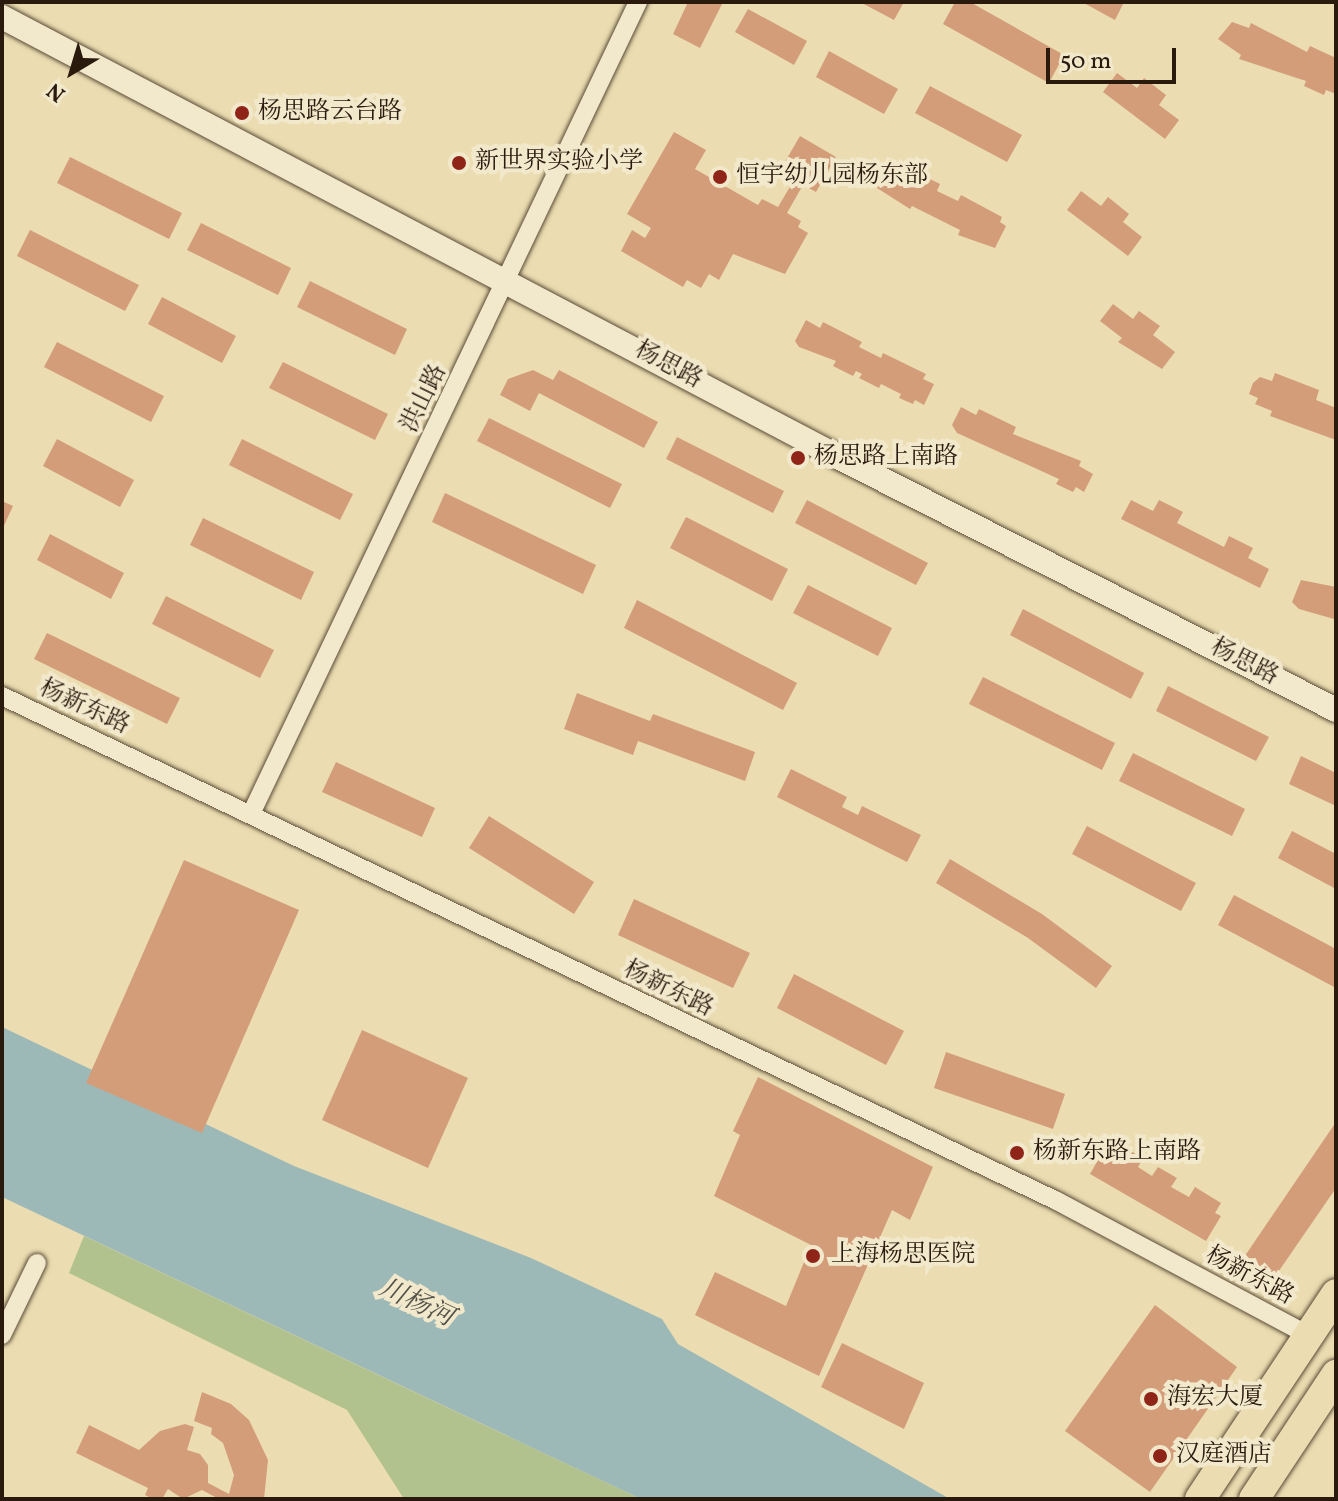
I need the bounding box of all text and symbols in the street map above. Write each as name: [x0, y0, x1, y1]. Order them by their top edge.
north arrow: [32, 32, 112, 112]
scale bar: [1050, 32, 1180, 82]
text: 50 m: [1060, 45, 1112, 79]
text: N: [41, 74, 73, 108]
place label: 杨思路云台路: [258, 99, 402, 127]
marker: 杨思路云台路: [233, 104, 251, 122]
place label: 新世界实验小学: [475, 149, 643, 177]
marker: 新世界实验小学: [450, 154, 468, 172]
place label: 恒宇幼儿园杨东部: [736, 163, 928, 191]
marker: 恒宇幼儿园杨东部: [711, 168, 729, 186]
street label: 杨思路: [629, 336, 707, 396]
street label: 洪山路: [396, 360, 454, 438]
place label: 杨思路上南路: [814, 444, 958, 472]
marker: 杨思路上南路: [789, 449, 807, 467]
street label: 杨思路: [1205, 634, 1283, 692]
street label: 杨新东路: [34, 675, 134, 741]
street label: 杨新东路: [619, 956, 717, 1024]
place label: 杨新东路上南路: [1033, 1139, 1201, 1167]
marker: 杨新东路上南路: [1008, 1144, 1026, 1162]
place label: 上海杨思医院: [831, 1242, 975, 1270]
street label: 杨新东路: [1200, 1242, 1298, 1312]
marker: 上海杨思医院: [802, 1245, 824, 1267]
water label: 川杨河: [374, 1273, 458, 1335]
place label: 海宏大厦: [1167, 1385, 1263, 1413]
marker: 海宏大厦: [1142, 1390, 1160, 1408]
place label: 汉庭酒店: [1176, 1442, 1272, 1470]
marker: 汉庭酒店: [1151, 1447, 1169, 1465]

